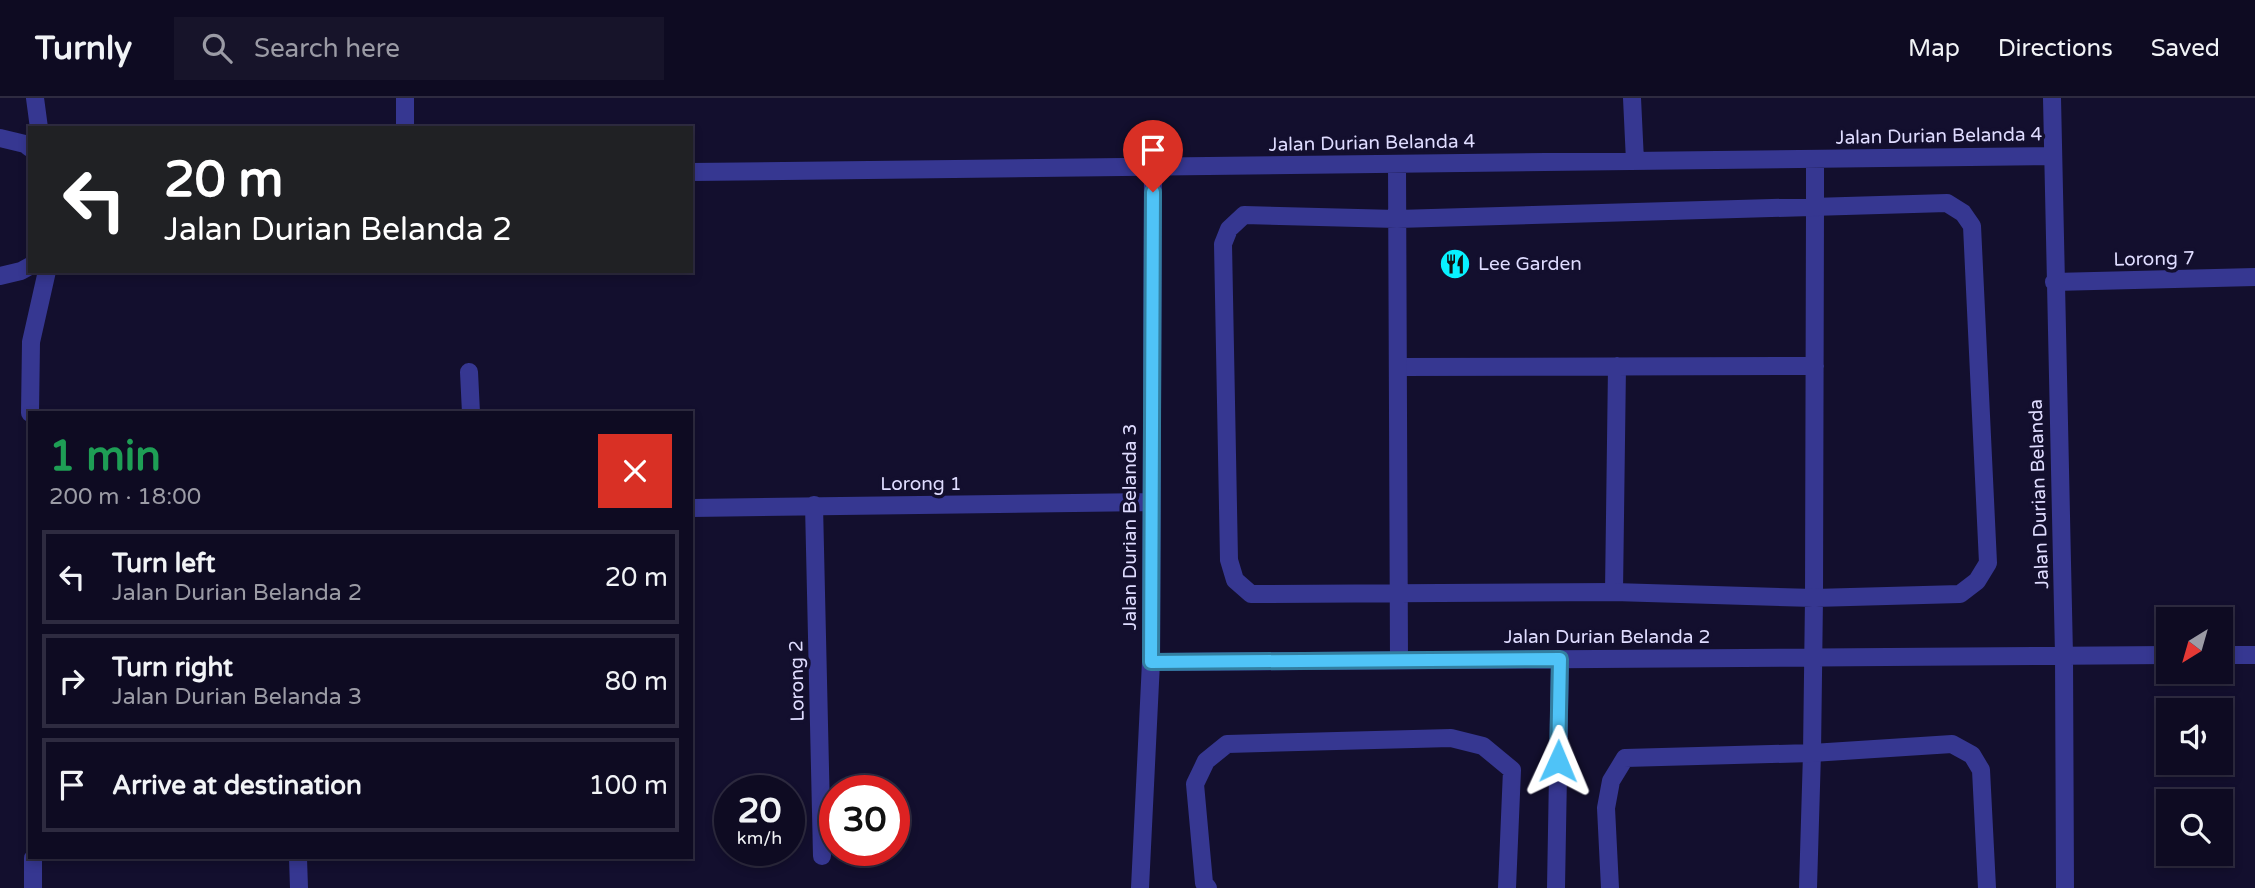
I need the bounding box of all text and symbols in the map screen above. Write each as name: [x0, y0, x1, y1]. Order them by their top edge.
search box: [174, 17, 664, 80]
text: Turnly: [35, 29, 132, 68]
icon: search: [198, 29, 236, 67]
text: Search here: [254, 33, 400, 64]
text: Map: [1908, 34, 1960, 63]
text: Directions: [1998, 34, 2113, 63]
text: Saved: [2151, 34, 2220, 63]
pin: [1123, 120, 1183, 192]
street label: Jalan Durian Belanda 4: [1835, 123, 2043, 149]
street label: Jalan Durian Belanda 4: [1268, 130, 1476, 156]
icon: arrive: [1134, 131, 1172, 169]
text: 20 m: [164, 151, 283, 210]
icon: left: [49, 154, 140, 245]
text: Jalan Durian Belanda 2: [164, 211, 512, 249]
restaurant icon: Lee Garden: [1438, 247, 1472, 281]
street label: Lorong 7: [2113, 247, 2195, 271]
place label: Lee Garden: [1478, 253, 1582, 275]
street label: Jalan Durian Belanda: [2025, 399, 2053, 589]
street label: Jalan Durian Belanda 3: [1119, 424, 1141, 630]
text: 1 min: [49, 431, 161, 482]
button: close: [598, 434, 672, 508]
street label: Lorong 1: [880, 473, 962, 495]
text: 200 m · 18:00: [49, 483, 201, 511]
text: Turn left: [112, 548, 215, 579]
icon: left: [53, 558, 91, 596]
text: 20 m: [605, 562, 668, 593]
text: Jalan Durian Belanda 2: [112, 579, 362, 607]
north arrow: [2156, 607, 2233, 684]
map controls: [2156, 607, 2233, 866]
street label: Jalan Durian Belanda 2: [1504, 626, 1710, 648]
street label: Lorong 2: [785, 640, 809, 722]
text: Turn right: [112, 652, 233, 683]
icon: right: [53, 662, 91, 700]
text: 80 m: [605, 666, 668, 697]
text: Jalan Durian Belanda 3: [112, 683, 362, 711]
button: sound: [2156, 698, 2233, 775]
position arrow: [1521, 724, 1595, 798]
icon: arrive: [53, 766, 91, 804]
text: Arrive at destination: [112, 770, 362, 801]
text: 100 m: [588, 770, 668, 801]
speed limit sign: 30: [819, 775, 910, 866]
button: search: [2156, 789, 2233, 866]
text: 20: [738, 790, 781, 832]
text: km/h: [737, 827, 782, 849]

